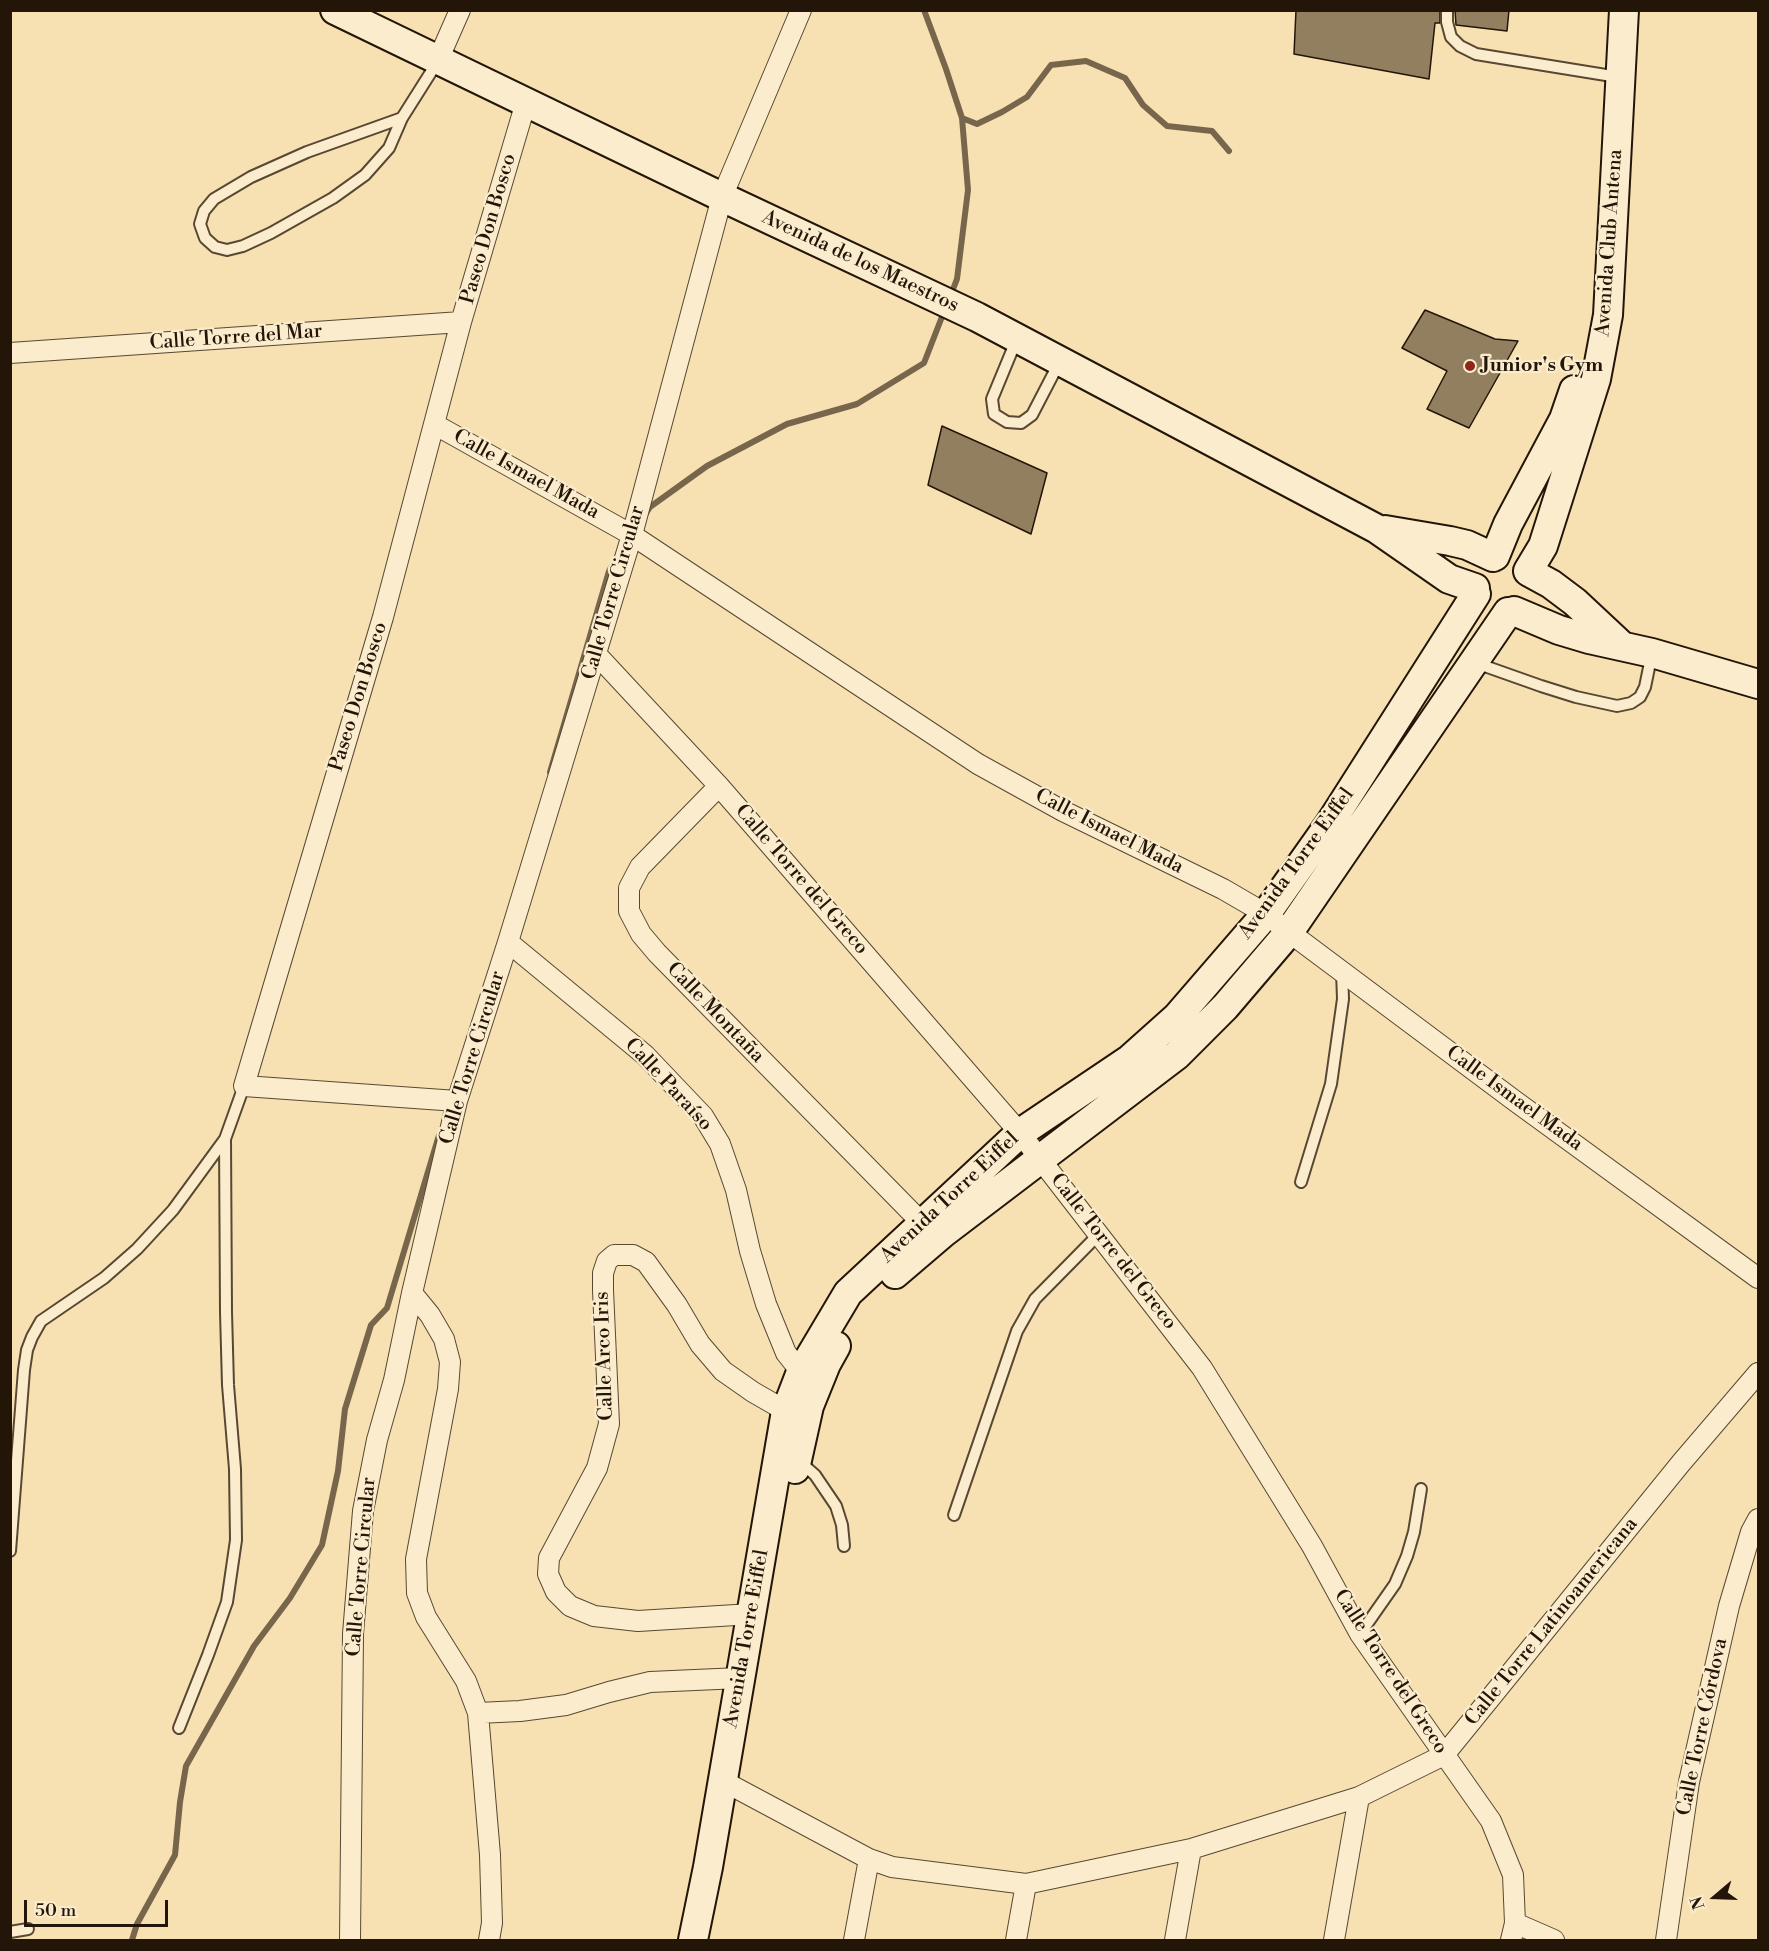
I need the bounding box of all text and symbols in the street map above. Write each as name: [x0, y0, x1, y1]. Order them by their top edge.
street label: Avenida Club Antena: [1591, 148, 1629, 338]
street label: Paseo Don Bosco: [456, 151, 522, 307]
street label: Avenida de los Maestros: [758, 206, 962, 318]
street label: Calle Torre del Mar: [149, 320, 323, 356]
place label: Junior's Gym: [1482, 354, 1603, 378]
marker: Junior's Gym: [1463, 359, 1477, 373]
street label: Calle Ismael Mada: [449, 425, 603, 525]
street label: Calle Torre Circular: [578, 503, 650, 683]
street label: Paseo Don Bosco: [325, 619, 393, 775]
street label: Calle Ismael Mada: [1031, 784, 1187, 880]
street label: Avenida Torre Eiffel: [1234, 784, 1360, 944]
street label: Calle Torre del Greco: [729, 800, 873, 960]
street label: Calle Montaña: [661, 958, 769, 1068]
street label: Calle Torre Circular: [435, 968, 511, 1148]
street label: Calle Paraíso: [619, 1034, 717, 1136]
street label: Calle Ismael Mada: [1441, 1041, 1587, 1157]
street label: Avenida Torre Eiffel: [876, 1128, 1024, 1268]
street label: Calle Torre del Greco: [1045, 1169, 1181, 1335]
street label: Calle Arco Iris: [591, 1291, 619, 1421]
street label: Calle Torre Circular: [342, 1476, 382, 1658]
street label: Calle Torre Latinoamericana: [1461, 1513, 1643, 1731]
street label: Avenida Torre Eiffel: [719, 1548, 775, 1730]
street label: Calle Torre del Greco: [1328, 1585, 1452, 1759]
street label: Calle Torre Córdova: [1672, 1636, 1734, 1818]
north arrow: [1685, 1867, 1745, 1927]
scale bar: [27, 1888, 171, 1926]
text: N: [1686, 1894, 1709, 1912]
text: 50 m: [35, 1899, 76, 1922]

